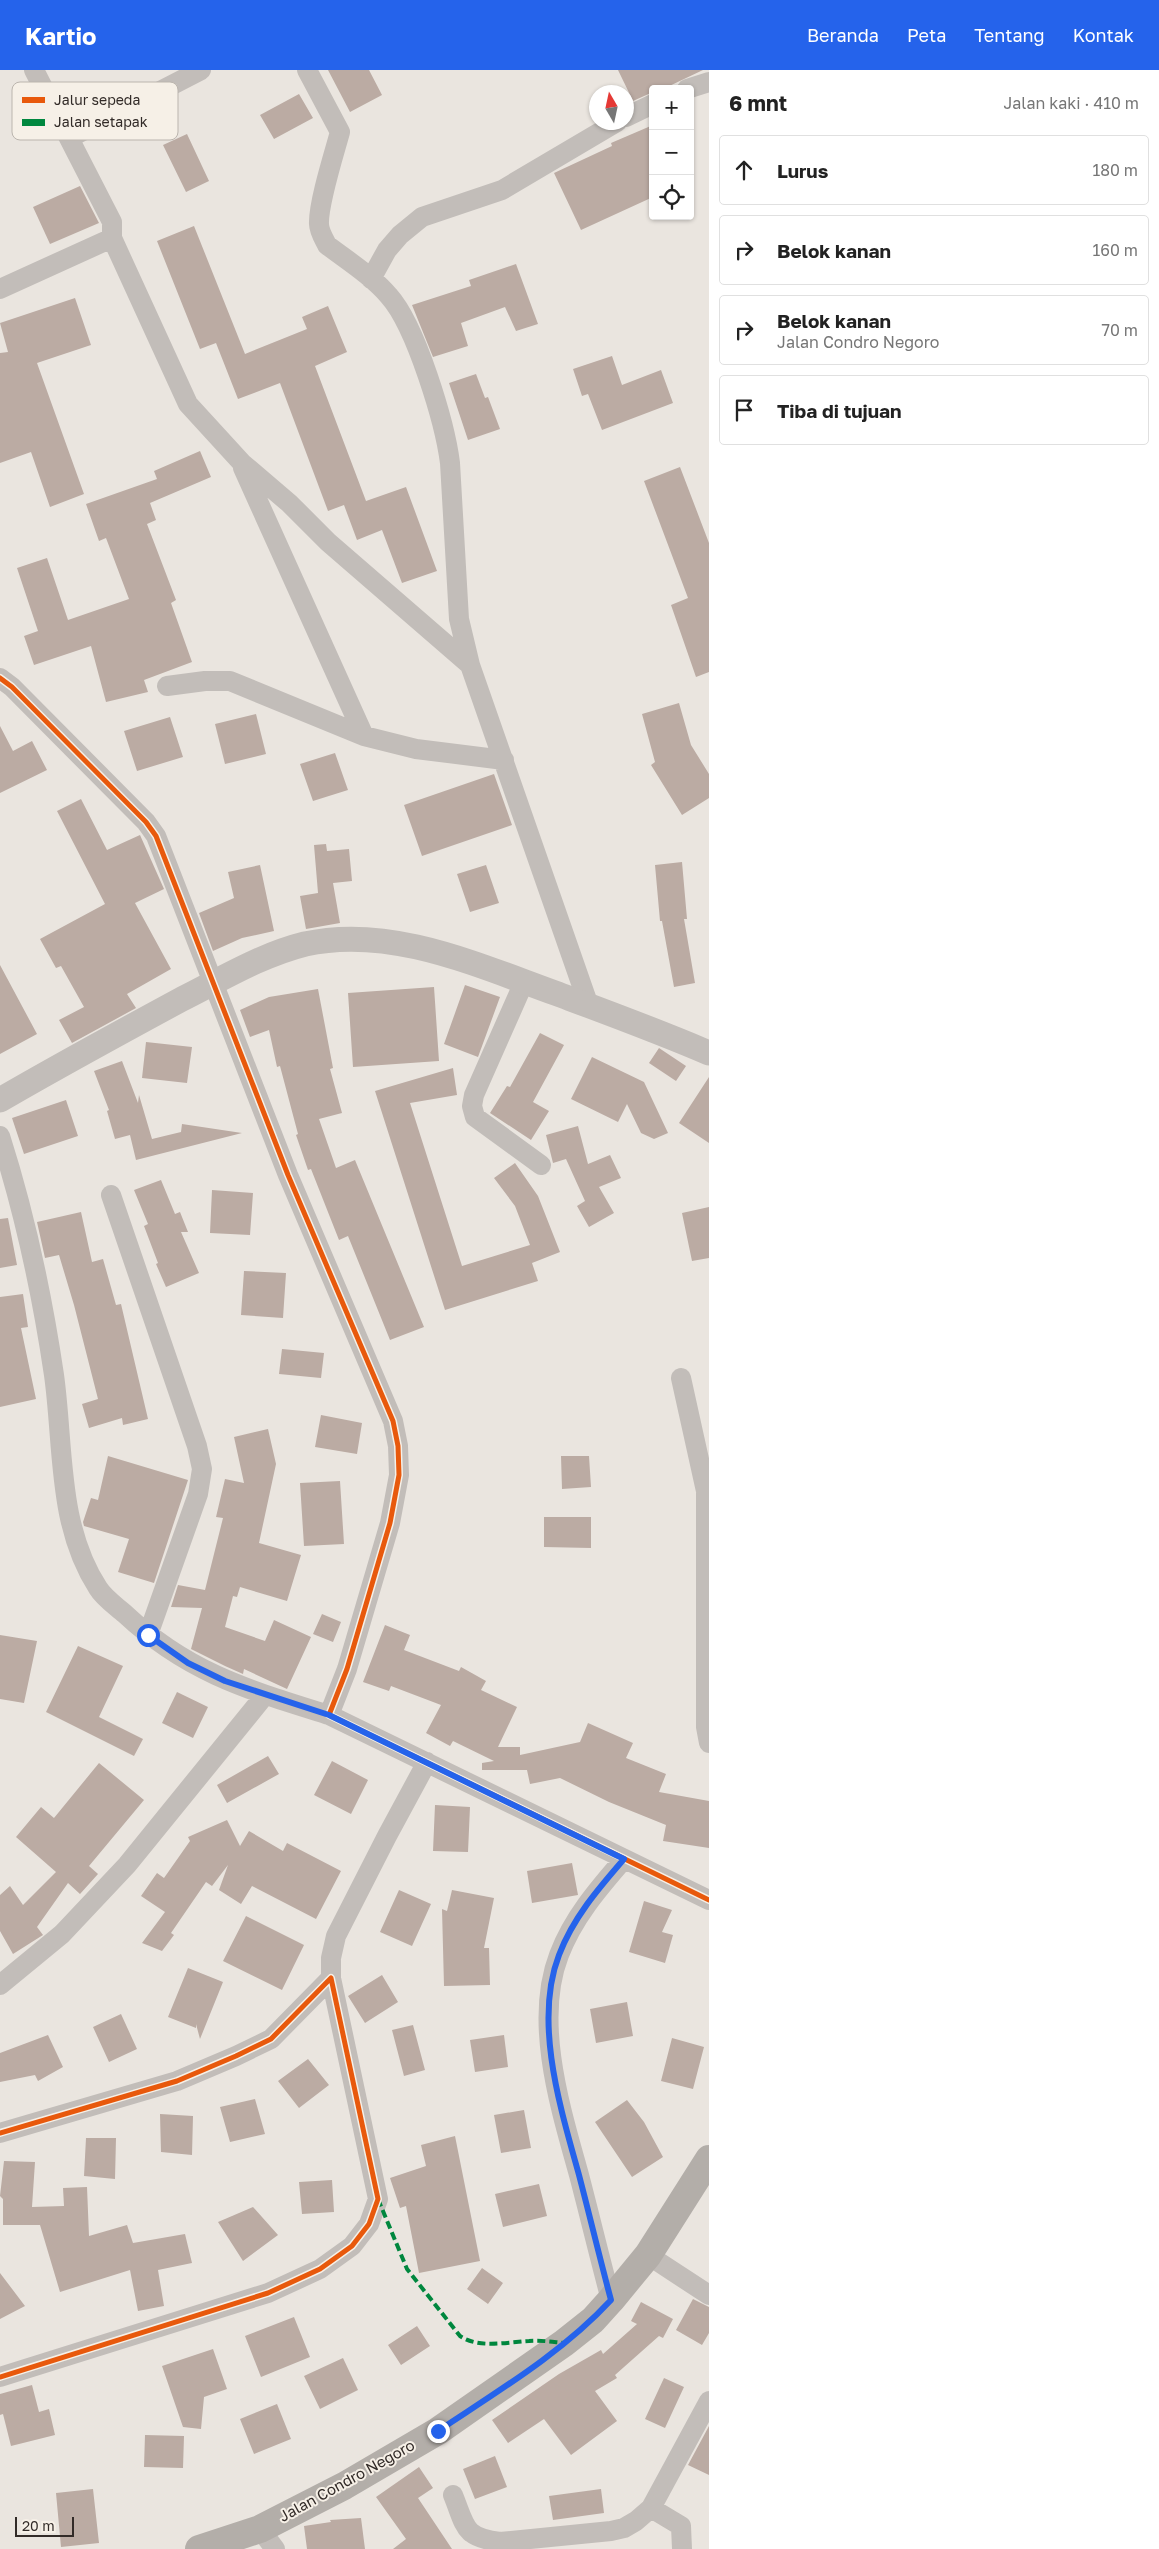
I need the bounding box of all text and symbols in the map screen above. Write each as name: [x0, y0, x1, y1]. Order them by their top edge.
text: Kartio: [25, 21, 97, 50]
text: Beranda: [807, 24, 879, 46]
text: Peta: [907, 24, 946, 46]
text: Tentang: [974, 24, 1045, 46]
text: Kontak: [1073, 24, 1134, 46]
legend: [12, 82, 178, 140]
north arrow: [589, 85, 634, 130]
map controls: [649, 85, 694, 220]
button: +: [649, 85, 694, 130]
text: 6 mnt: [729, 90, 787, 116]
text: Jalur sepeda: [54, 91, 140, 108]
text: Jalan kaki · 410 m: [1003, 93, 1139, 113]
text: Jalan setapak: [54, 113, 148, 130]
button: −: [649, 130, 694, 175]
icon: ahead: [730, 156, 758, 184]
text: Lurus: [777, 159, 828, 182]
text: 180 m: [1092, 160, 1138, 180]
button: locate: [649, 175, 694, 220]
icon: right: [730, 236, 758, 264]
text: Belok kanan: [777, 239, 891, 262]
text: 160 m: [1092, 240, 1138, 260]
text: Belok kanan: [777, 309, 891, 332]
icon: right: [730, 316, 758, 344]
text: 70 m: [1101, 320, 1138, 340]
text: Jalan Condro Negoro: [777, 332, 939, 352]
icon: arrive: [730, 396, 758, 424]
text: Tiba di tujuan: [777, 399, 902, 422]
route start: [137, 1624, 160, 1647]
route end: [427, 2420, 450, 2443]
street label: Jalan Condro Negoro: [276, 2435, 417, 2525]
scale bar: [15, 2514, 74, 2537]
text: 20 m: [22, 2517, 55, 2534]

